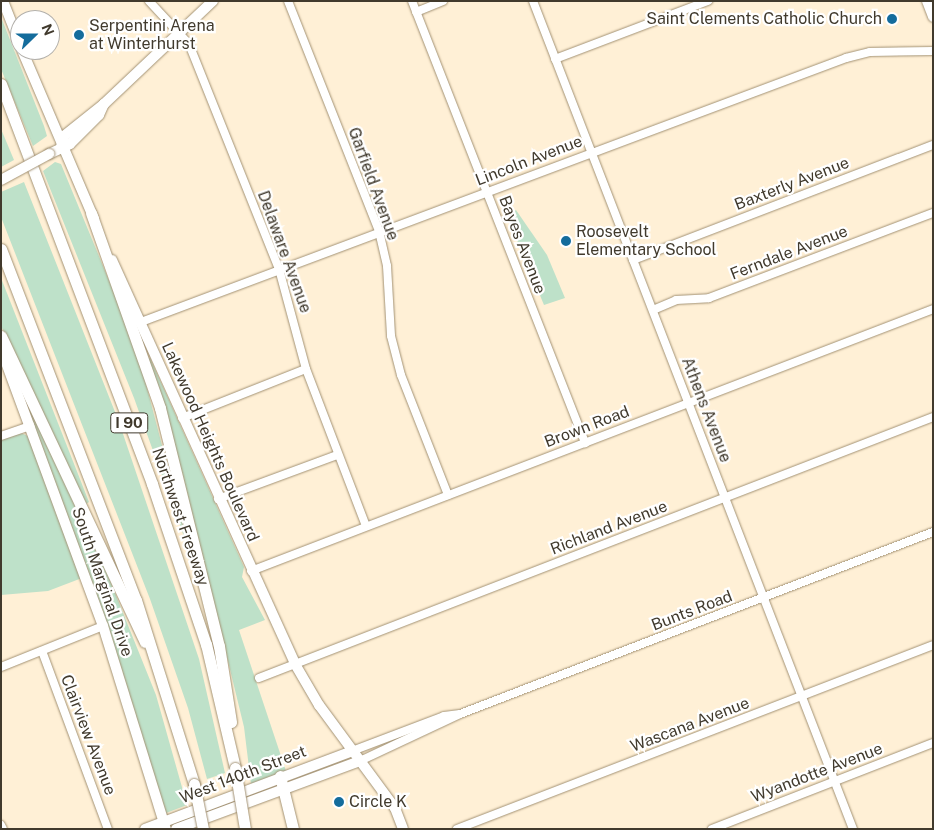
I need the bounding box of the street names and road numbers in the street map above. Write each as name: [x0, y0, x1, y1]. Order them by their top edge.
street label: Garfield Avenue: [344, 125, 402, 243]
street label: Lincoln Avenue: [473, 132, 585, 190]
street label: Baxterly Avenue: [732, 153, 852, 215]
street label: Delaware Avenue: [253, 188, 315, 316]
street label: Bayes Avenue: [494, 193, 550, 297]
street label: Ferndale Avenue: [727, 222, 851, 284]
street label: Lakewood Heights Boulevard: [157, 339, 263, 545]
street label: Athens Avenue: [677, 355, 735, 465]
street label: Brown Road: [542, 402, 632, 452]
road number: I 90: [109, 410, 149, 436]
street label: Northwest Freeway: [147, 445, 213, 589]
street label: Richland Avenue: [548, 497, 670, 559]
street label: South Marginal Drive: [67, 505, 137, 659]
street label: Bunts Road: [649, 587, 735, 635]
street label: Clairview Avenue: [56, 672, 120, 798]
street label: Wascana Avenue: [628, 694, 752, 756]
street label: Wyandotte Avenue: [749, 739, 885, 807]
street label: West 140th Street: [177, 742, 309, 808]

